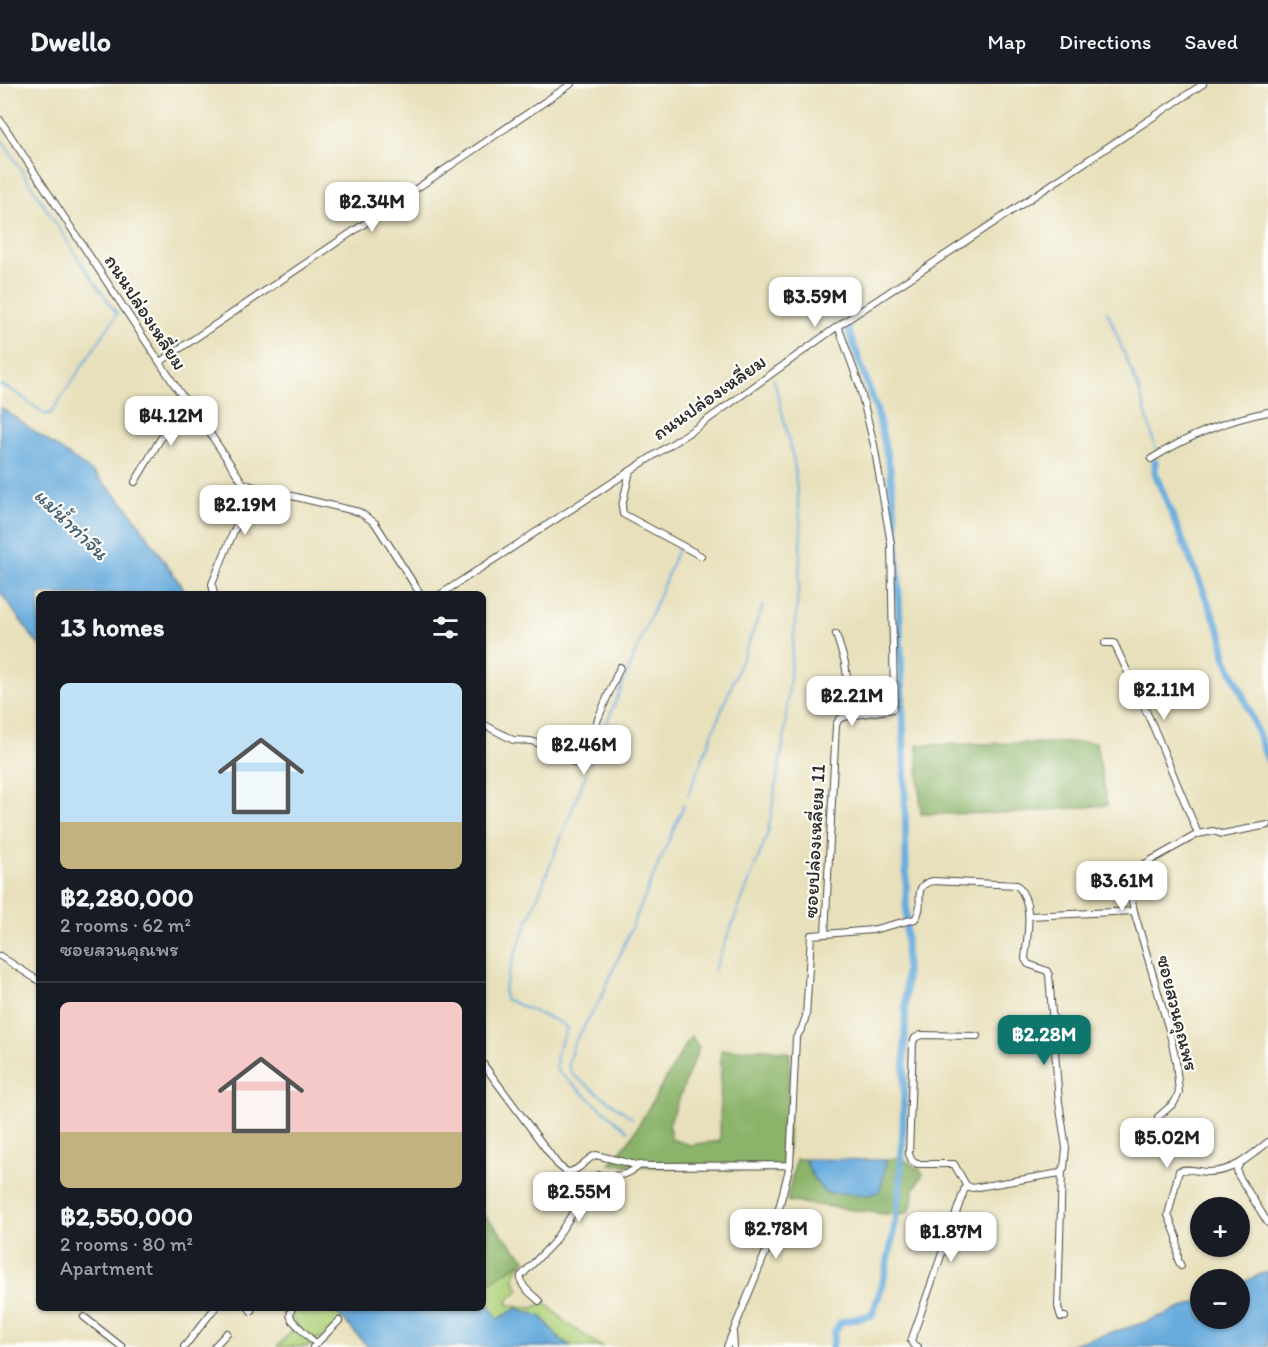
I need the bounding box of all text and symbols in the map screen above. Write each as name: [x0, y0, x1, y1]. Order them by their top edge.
text: Dwello: [30, 24, 111, 58]
text: Map: [988, 29, 1026, 54]
text: Directions: [1059, 29, 1151, 54]
text: Saved: [1184, 29, 1238, 54]
pin: ฿2.34M: [323, 182, 421, 233]
text: ฿2.34M: [339, 189, 405, 213]
street label: ถนนปล่องเหลี่ยม: [100, 249, 193, 374]
pin: ฿3.59M: [766, 277, 864, 328]
text: ฿3.59M: [783, 284, 847, 308]
street label: ถนนปล่องเหลี่ยม: [647, 348, 770, 445]
pin: ฿4.12M: [122, 396, 220, 447]
text: ฿4.12M: [139, 403, 203, 427]
water label: แม่น้ำท่าจีน: [29, 482, 114, 565]
pin: ฿2.19M: [196, 485, 294, 536]
text: ฿2.19M: [214, 492, 276, 516]
text: 13 homes: [60, 611, 164, 643]
icon: filters: [429, 611, 462, 644]
pin: ฿2.11M: [1115, 670, 1213, 721]
pin: ฿2.21M: [803, 676, 901, 727]
text: ฿2.11M: [1133, 677, 1195, 701]
text: ฿2.21M: [820, 683, 884, 707]
icon: home: [207, 722, 315, 830]
pin: ฿2.46M: [535, 725, 633, 776]
text: ฿2.46M: [551, 732, 617, 756]
street label: ซอยปล่องเหลี่ยม 11: [797, 763, 830, 919]
pin: ฿3.61M: [1073, 861, 1171, 912]
text: ฿3.61M: [1090, 868, 1154, 892]
text: ฿2,280,000: [60, 881, 194, 913]
text: 2 rooms · 62 m²: [60, 913, 191, 937]
text: ซอยสวนคุณพร: [60, 937, 179, 961]
street label: ซอยสวนคุณพร: [1151, 953, 1204, 1074]
pin: ฿2.28M: [995, 1015, 1093, 1066]
text: ฿2.28M: [1012, 1022, 1076, 1046]
icon: home: [207, 1041, 315, 1149]
pin: ฿5.02M: [1118, 1118, 1216, 1169]
text: ฿5.02M: [1134, 1125, 1200, 1149]
pin: ฿2.55M: [530, 1172, 628, 1223]
text: ฿2.55M: [547, 1179, 611, 1203]
map controls: [1190, 1197, 1250, 1329]
button: +: [1190, 1197, 1250, 1257]
text: ฿2,550,000: [60, 1200, 193, 1232]
pin: ฿2.78M: [727, 1209, 825, 1260]
pin: ฿1.87M: [902, 1212, 1000, 1263]
text: ฿2.78M: [744, 1216, 808, 1240]
text: ฿1.87M: [920, 1219, 982, 1243]
text: 2 rooms · 80 m²: [60, 1232, 193, 1256]
text: Apartment: [60, 1256, 153, 1280]
button: −: [1190, 1269, 1250, 1329]

